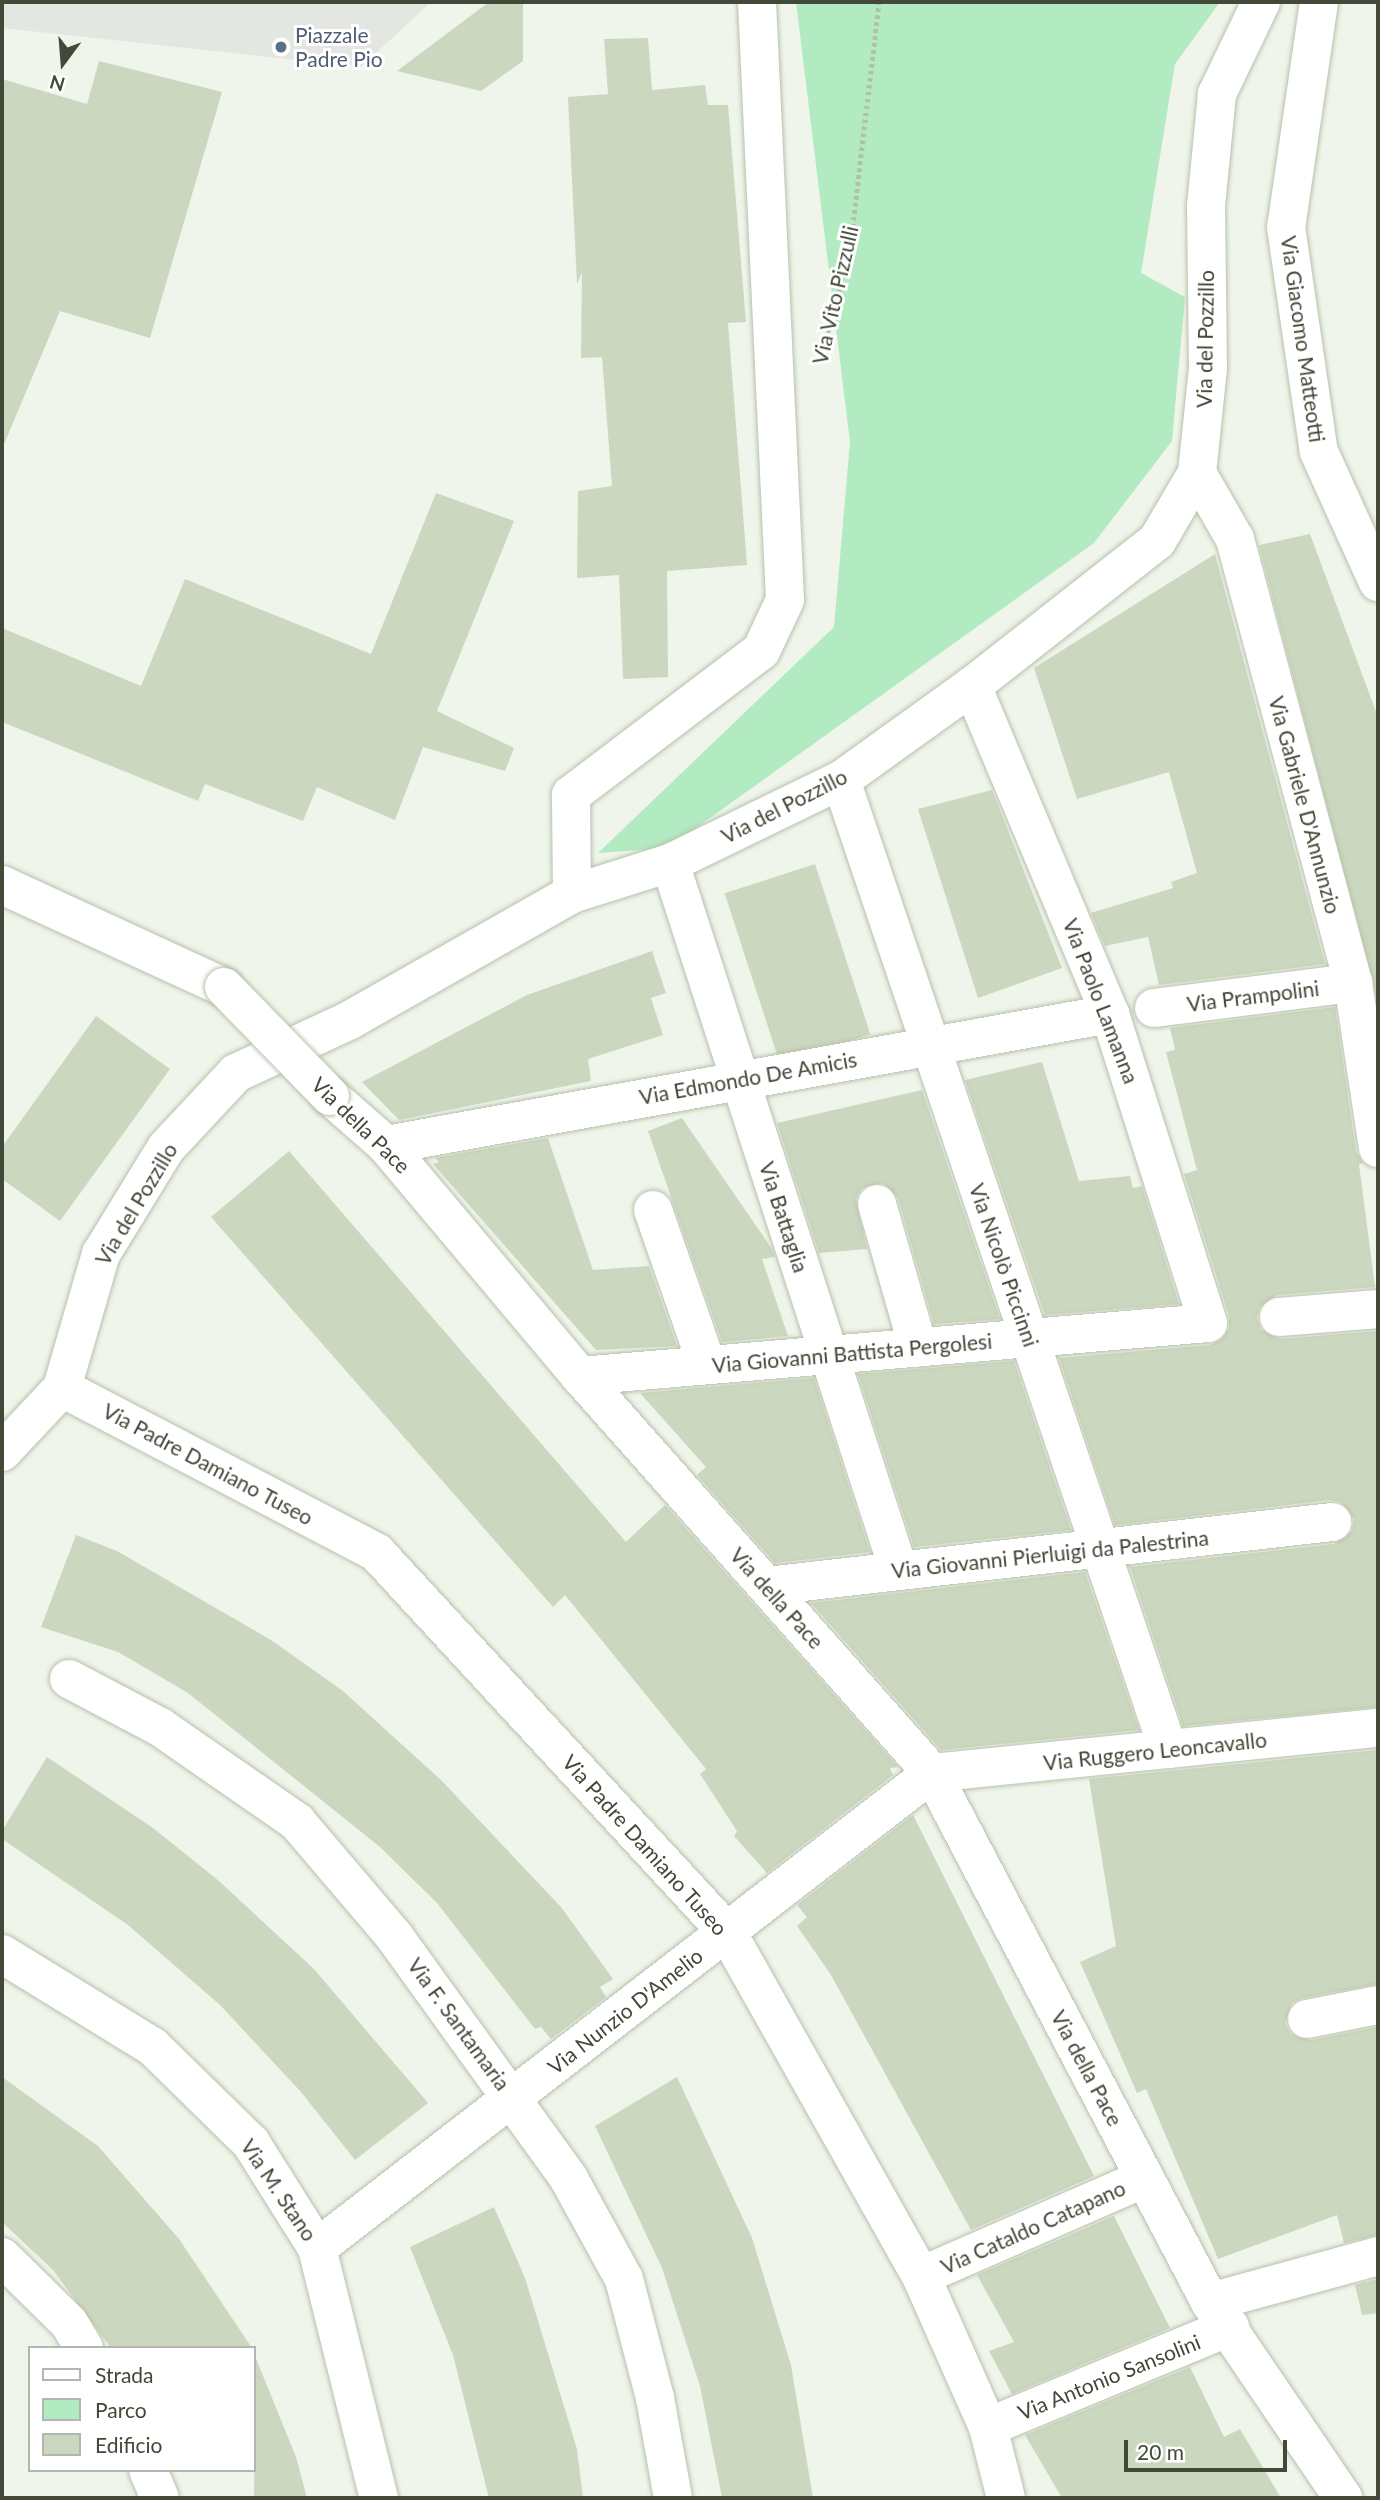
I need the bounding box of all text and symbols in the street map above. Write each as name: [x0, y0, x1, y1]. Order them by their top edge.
place label: Piazzale Padre Pio: [295, 22, 383, 72]
north arrow: [28, 28, 98, 98]
marker: Piazzale Padre Pio: [273, 39, 289, 55]
text: N: [47, 71, 67, 97]
street label: Via Vito Pizzulli: [807, 223, 863, 367]
street label: Via Giacomo Matteotti: [1276, 234, 1330, 444]
street label: Via del Pozzillo: [1191, 270, 1219, 408]
street label: Via Gabriele D'Annunzio: [1264, 693, 1346, 917]
street label: Via del Pozzillo: [717, 763, 851, 849]
street label: Via Paolo Lamanna: [1058, 915, 1144, 1087]
street label: Via Prampolini: [1185, 975, 1321, 1017]
street label: Via Edmondo De Amicis: [637, 1046, 859, 1110]
street label: Via della Pace: [306, 1072, 416, 1178]
street label: Via del Pozzillo: [90, 1138, 182, 1270]
street label: Via Battaglia: [754, 1158, 814, 1276]
street label: Via Nicolò Piccinni: [964, 1180, 1044, 1350]
street label: Via Giovanni Battista Pergolesi: [711, 1328, 993, 1378]
street label: Via Padre Damiano Tuseo: [98, 1398, 318, 1530]
street label: Via Giovanni Pierluigi da Palestrina: [890, 1525, 1210, 1583]
street label: Via della Pace: [725, 1542, 829, 1654]
street label: Via Ruggero Leoncavallo: [1042, 1727, 1268, 1775]
street label: Via Padre Damiano Tuseo: [557, 1749, 733, 1941]
street label: Via Nunzio D'Amelio: [543, 1943, 707, 2079]
street label: Via F. Santamaria: [403, 1953, 515, 2095]
street label: Via della Pace: [1046, 2006, 1128, 2130]
street label: Via M. Stano: [236, 2134, 322, 2246]
street label: Via Cataldo Catapano: [937, 2175, 1129, 2279]
street label: Via Antonio Sansolini: [1014, 2329, 1204, 2425]
legend: [28, 2346, 256, 2472]
text: Strada: [95, 2362, 154, 2387]
text: Parco: [95, 2397, 147, 2422]
scale bar: [1128, 2426, 1291, 2470]
text: Edificio: [95, 2432, 162, 2457]
text: 20 m: [1137, 2439, 1184, 2464]

